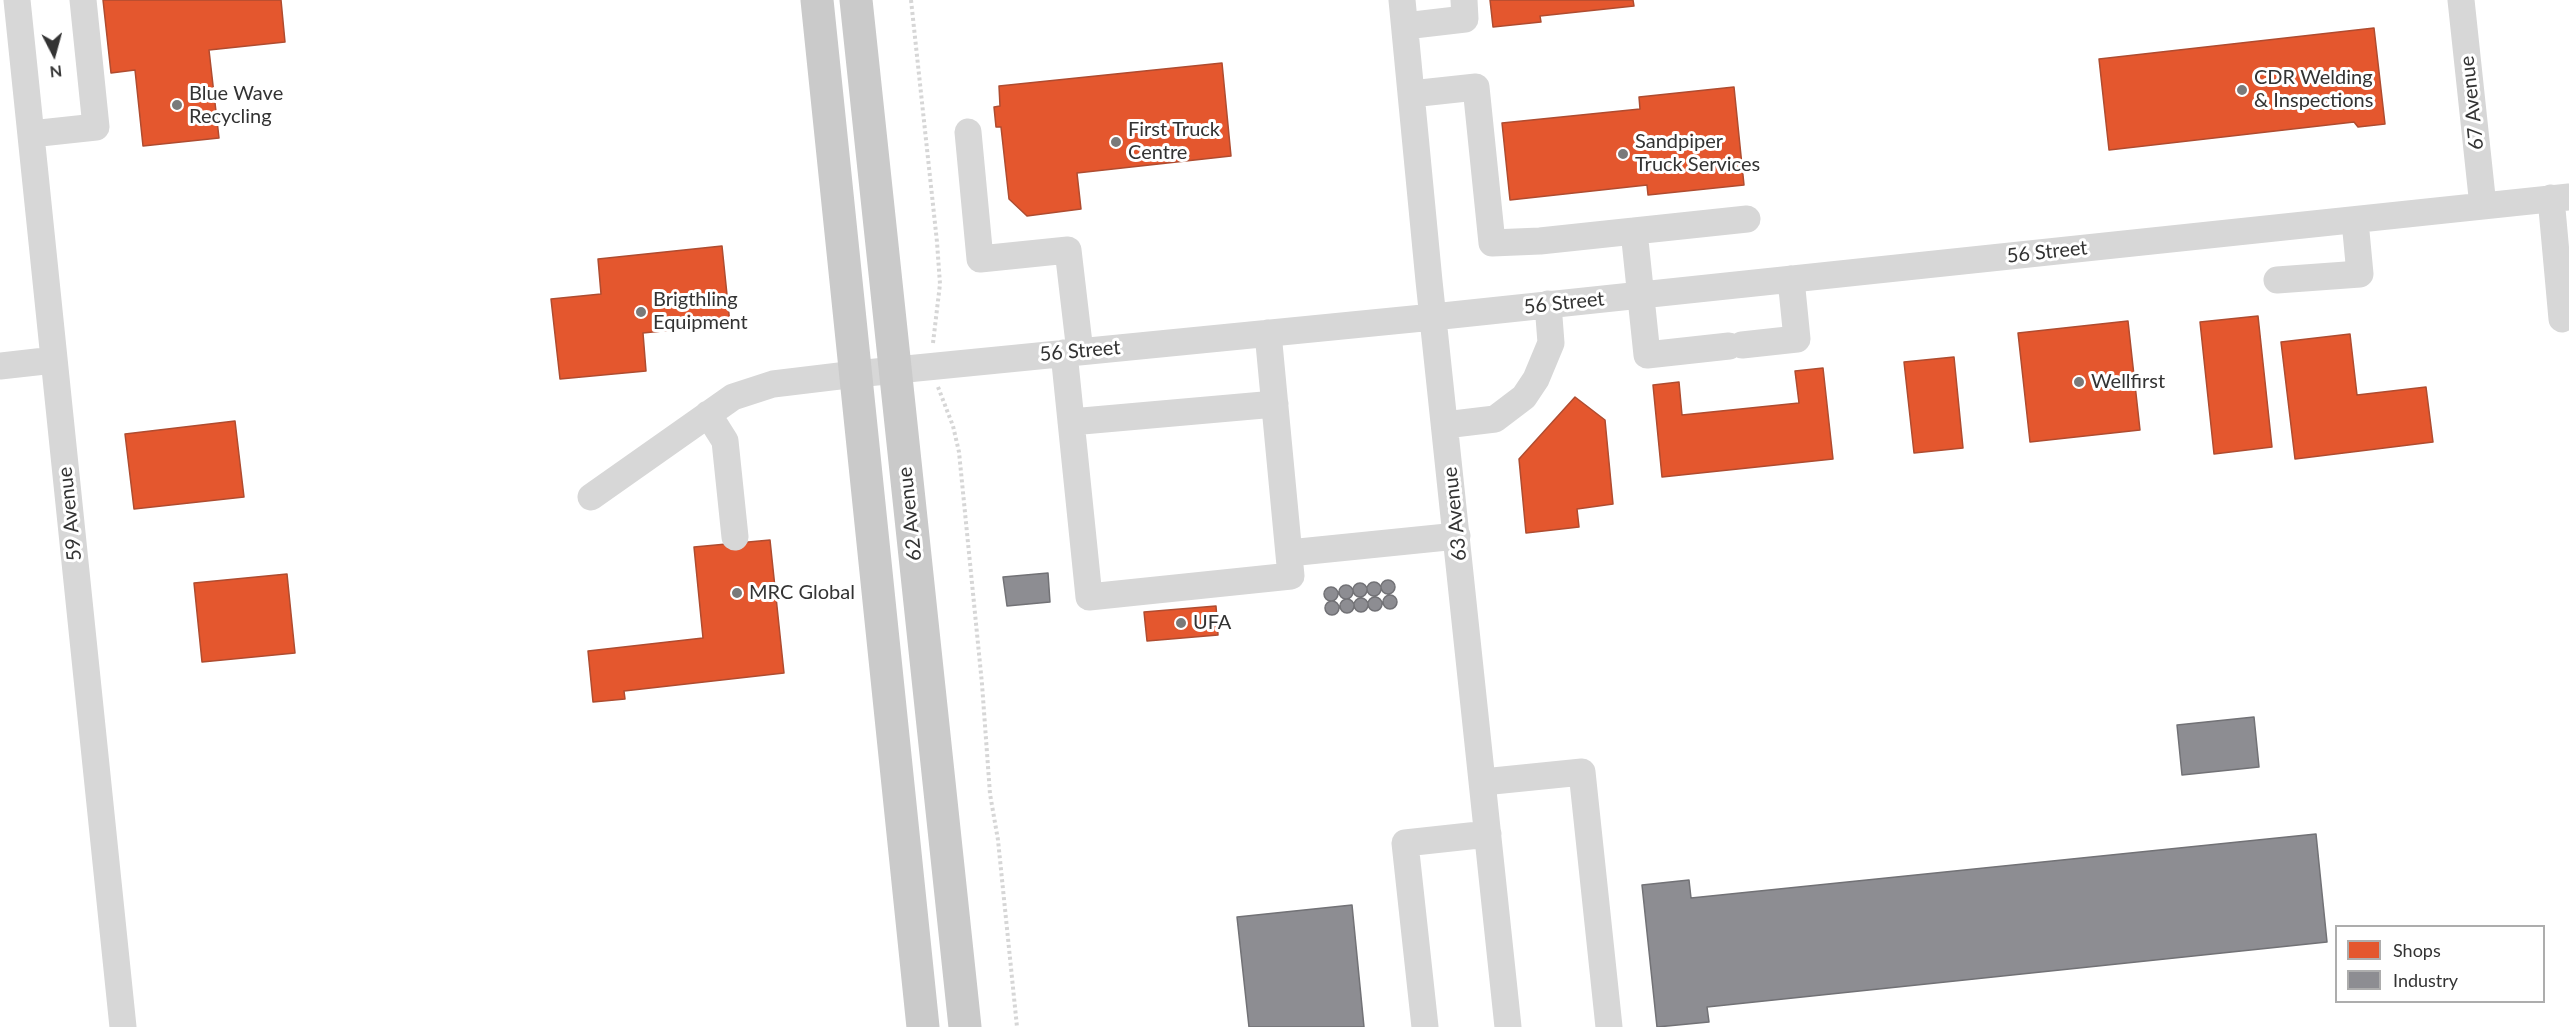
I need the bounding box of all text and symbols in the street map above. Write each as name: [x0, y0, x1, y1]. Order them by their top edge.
north arrow: [24, 24, 84, 84]
street label: 67 Avenue: [2455, 55, 2489, 151]
text: N: [49, 62, 63, 82]
place label: CDR Welding & Inspections: [2254, 66, 2373, 113]
place label: Blue Wave Recycling: [189, 82, 283, 129]
marker: CDR Welding & Inspections: [2235, 83, 2249, 97]
marker: Blue Wave Recycling: [170, 98, 184, 112]
place label: First Truck Centre: [1128, 118, 1220, 165]
place label: Sandpiper Truck Services: [1635, 130, 1760, 177]
marker: First Truck Centre: [1109, 135, 1123, 149]
marker: Sandpiper Truck Services: [1616, 147, 1630, 161]
street label: 56 Street: [2005, 236, 2089, 268]
street label: 56 Street: [1522, 287, 1606, 319]
place label: Brigthling Equipment: [653, 288, 748, 335]
marker: Brigthling Equipment: [634, 305, 648, 319]
street label: 56 Street: [1039, 336, 1121, 366]
place label: Wellfirst: [2091, 370, 2165, 394]
marker: Wellfirst: [2072, 375, 2086, 389]
street label: 59 Avenue: [53, 466, 87, 562]
street label: 62 Avenue: [893, 466, 927, 562]
street label: 63 Avenue: [1438, 466, 1472, 562]
place label: MRC Global: [749, 581, 855, 605]
marker: MRC Global: [730, 586, 744, 600]
place label: UFA: [1193, 611, 1231, 635]
marker: UFA: [1174, 616, 1188, 630]
legend: [2335, 925, 2545, 1003]
text: Shops: [2393, 939, 2441, 961]
text: Industry: [2393, 969, 2458, 991]

